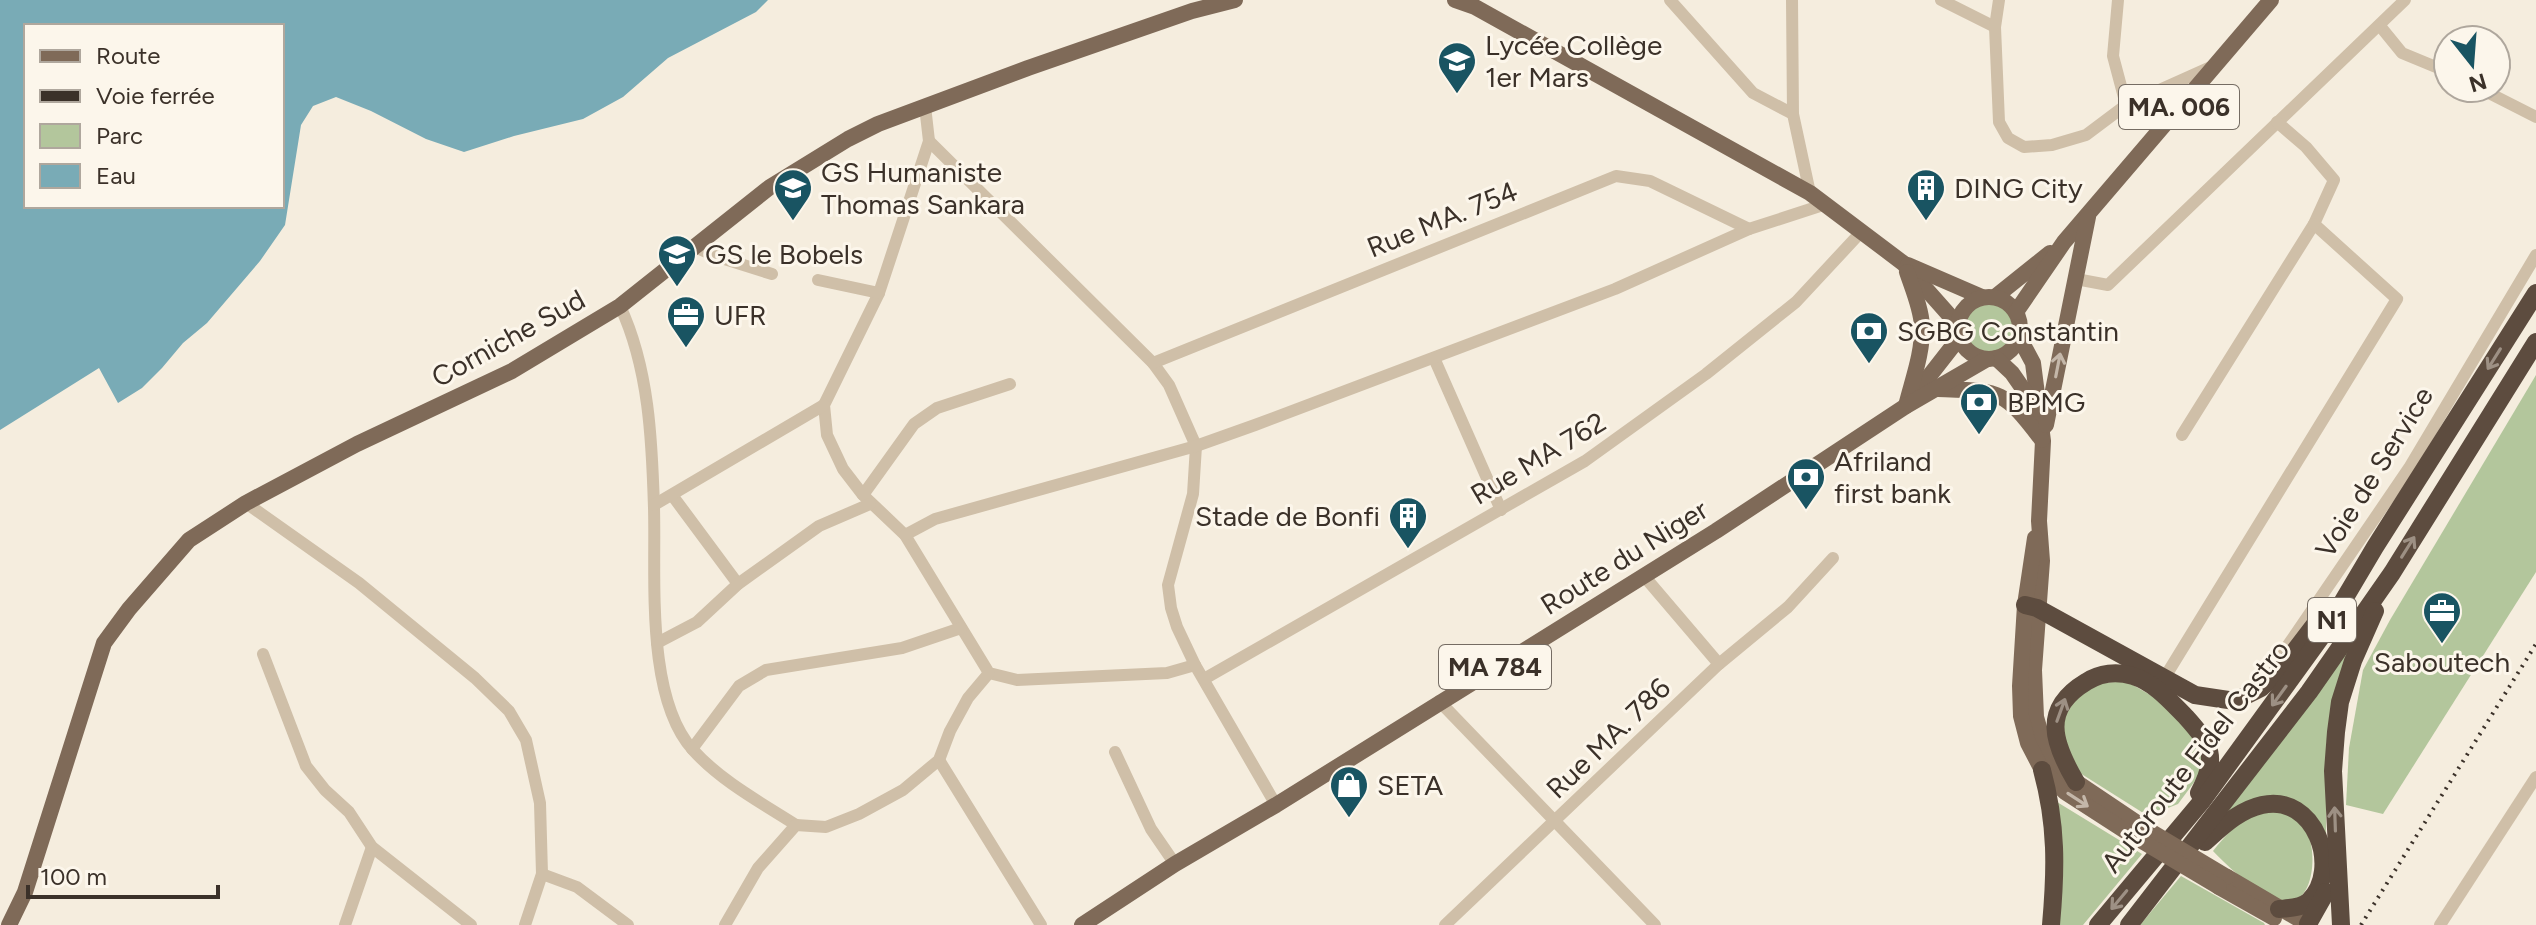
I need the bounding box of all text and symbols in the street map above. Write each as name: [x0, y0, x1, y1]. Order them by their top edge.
legend: [24, 24, 284, 208]
north arrow: [2432, 24, 2512, 104]
place label: Lycée Collège 1er Mars: [1485, 28, 1662, 94]
school or university icon: Lycée Collège 1er Mars: [1436, 40, 1478, 95]
text: Route: [96, 41, 160, 70]
text: N: [2466, 67, 2490, 98]
text: Voie ferrée: [96, 81, 215, 110]
road number: MA. 006: [2119, 85, 2239, 129]
text: Parc: [96, 121, 143, 150]
place label: GS Humaniste Thomas Sankara: [821, 155, 1025, 221]
text: Eau: [96, 161, 136, 190]
school or university icon: GS Humaniste Thomas Sankara: [772, 167, 814, 222]
building icon: DING City: [1905, 167, 1947, 222]
place label: DING City: [1954, 171, 2083, 205]
street label: Rue MA. 754: [1362, 173, 1522, 265]
school or university icon: GS le Bobels: [656, 233, 698, 288]
place label: GS le Bobels: [705, 237, 863, 271]
street label: Corniche Sud: [425, 282, 591, 394]
office icon: UFR: [665, 294, 707, 349]
place label: UFR: [714, 298, 767, 332]
bank icon: SGBG Constantin: [1848, 310, 1890, 365]
place label: SGBG Constantin: [1897, 314, 2119, 348]
one-way arrow: [2486, 347, 2502, 370]
one-way arrow: [2052, 352, 2067, 378]
street label: Voie de Service: [2308, 380, 2440, 564]
bank icon: BPMG: [1958, 381, 2000, 436]
place label: BPMG: [2007, 385, 2085, 419]
street label: Rue MA 762: [1464, 404, 1612, 512]
place label: Afriland first bank: [1834, 444, 1951, 510]
bank icon: Afriland first bank: [1785, 456, 1827, 511]
street label: Route du Niger: [1534, 492, 1714, 622]
building icon: Stade de Bonfi: [1387, 495, 1429, 550]
place label: Stade de Bonfi: [1195, 499, 1380, 533]
one-way arrow: [2401, 536, 2417, 559]
office icon: Saboutech: [2421, 590, 2463, 645]
road number: N1: [2308, 598, 2356, 642]
street label: Autoroute Fidel Castro: [2094, 633, 2296, 879]
road number: MA 784: [1439, 645, 1551, 689]
place label: Saboutech: [2374, 645, 2510, 679]
street label: Rue MA. 786: [1539, 671, 1677, 805]
one-way arrow: [2270, 684, 2287, 706]
one-way arrow: [2055, 698, 2069, 722]
shop icon: SETA: [1328, 764, 1370, 819]
place label: SETA: [1377, 768, 1443, 802]
one-way arrow: [2066, 793, 2089, 809]
one-way arrow: [2328, 806, 2343, 833]
scale bar: [28, 849, 218, 899]
text: 100 m: [40, 862, 107, 891]
one-way arrow: [2110, 890, 2128, 910]

